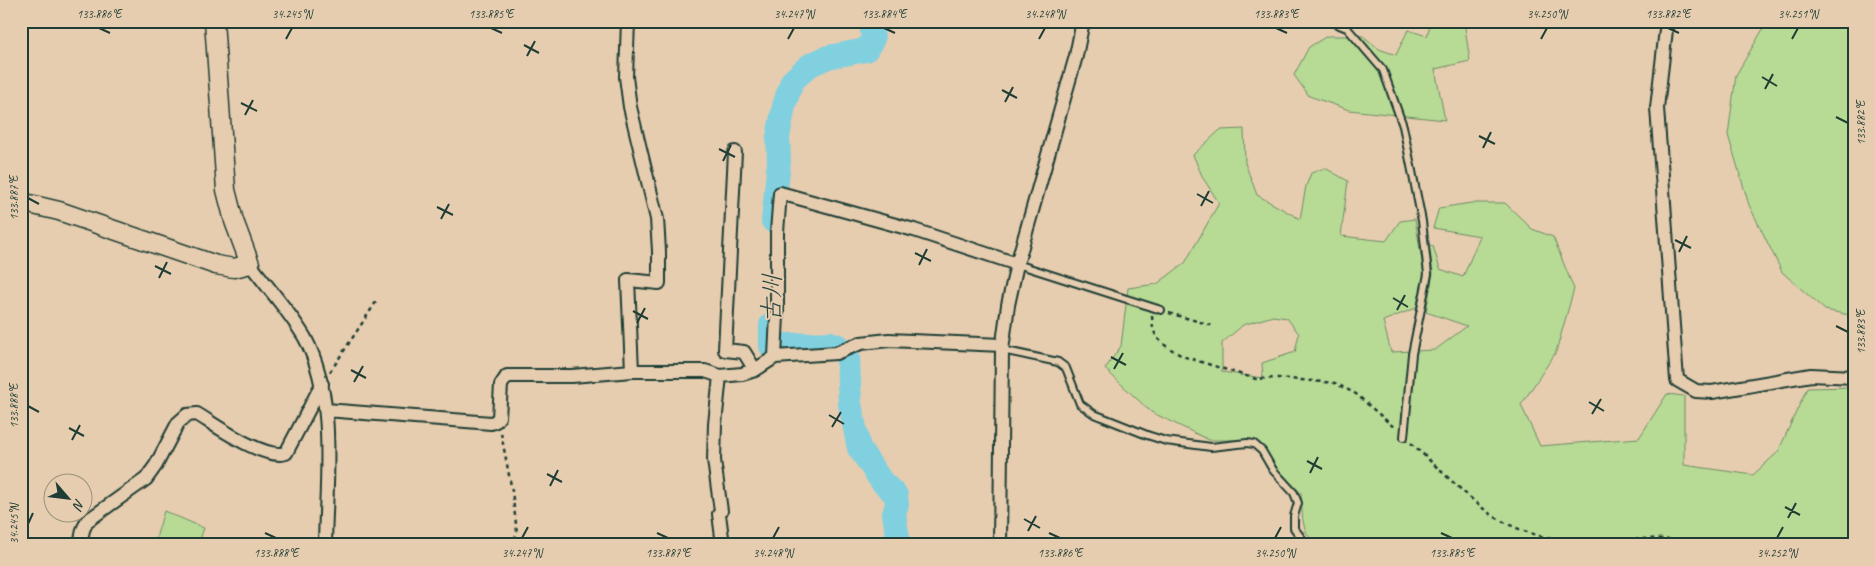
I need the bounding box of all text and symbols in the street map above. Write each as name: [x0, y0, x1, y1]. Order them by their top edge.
text: 133.886°E: [77, 6, 123, 22]
text: 34.245°N: [272, 6, 314, 22]
text: 133.885°E: [469, 6, 515, 22]
text: 34.247°N: [774, 6, 816, 22]
text: 133.884°E: [862, 6, 908, 22]
text: 34.248°N: [1025, 6, 1067, 22]
text: 133.883°E: [1254, 6, 1300, 22]
text: 34.250°N: [1527, 6, 1569, 22]
text: 133.882°E: [1646, 6, 1692, 22]
text: 34.251°N: [1778, 6, 1820, 22]
text: 133.882°E: [1853, 99, 1869, 145]
text: 133.887°E: [6, 174, 22, 220]
water label: 古川: [756, 273, 788, 323]
text: 133.883°E: [1853, 308, 1869, 354]
text: 133.888°E: [6, 382, 22, 428]
north arrow: [42, 474, 92, 524]
text: N: [68, 496, 89, 514]
text: 34.245°N: [6, 502, 22, 544]
text: 133.888°E: [254, 545, 300, 561]
text: 34.247°N: [502, 545, 544, 561]
text: 133.887°E: [646, 545, 692, 561]
text: 34.248°N: [753, 545, 795, 561]
text: 133.886°E: [1038, 545, 1084, 561]
text: 34.250°N: [1255, 545, 1297, 561]
text: 133.885°E: [1430, 545, 1476, 561]
text: 34.252°N: [1757, 545, 1799, 561]

